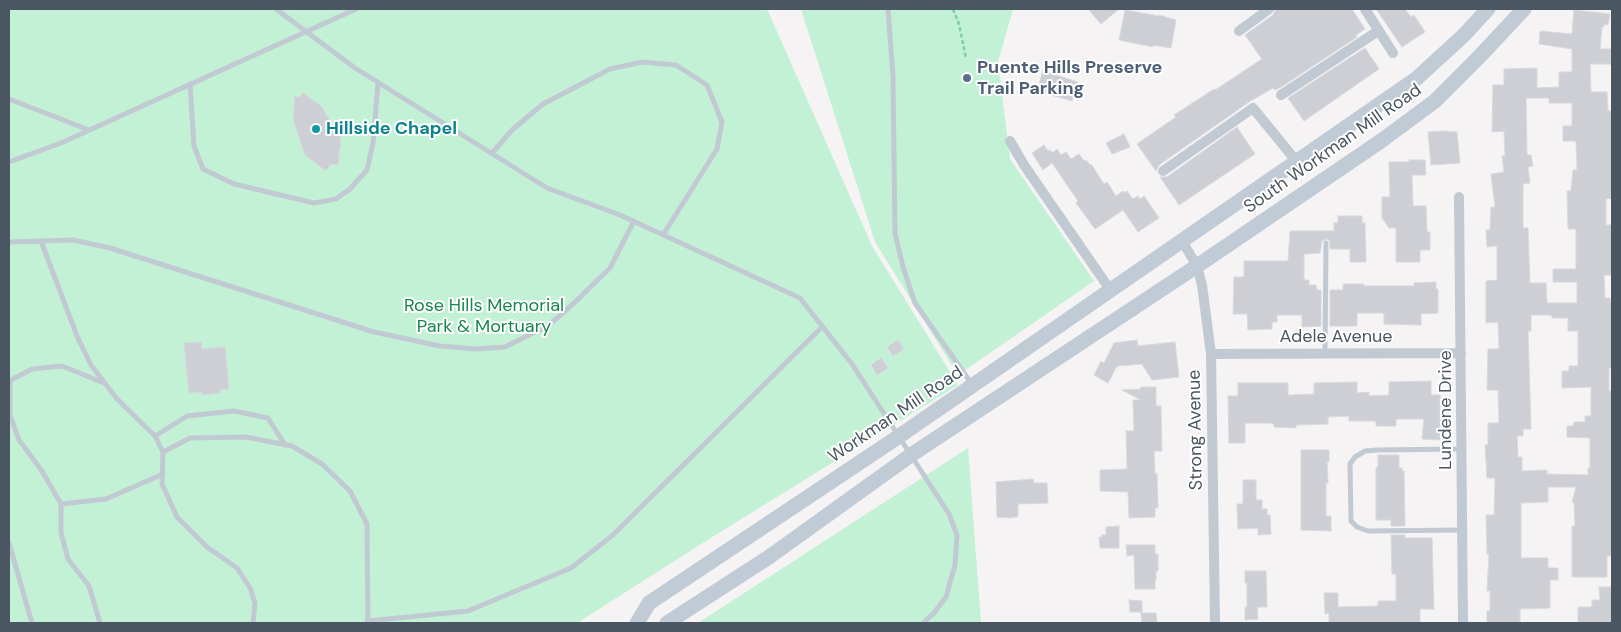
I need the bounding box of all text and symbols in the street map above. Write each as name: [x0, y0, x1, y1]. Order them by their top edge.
place label: Puente Hills Preserve Trail Parking: [977, 57, 1162, 100]
marker: Puente Hills Preserve Trail Parking: [961, 72, 973, 84]
street label: South Workman Mill Road: [1240, 79, 1426, 219]
place label: Hillside Chapel: [326, 118, 457, 140]
marker: Hillside Chapel: [310, 123, 322, 135]
park label: Rose Hills Memorial Park & Mortuary: [404, 295, 564, 338]
street label: Adele Avenue: [1279, 326, 1393, 348]
street label: Lundene Drive: [1435, 350, 1457, 470]
street label: Workman Mill Road: [824, 362, 968, 468]
street label: Strong Avenue: [1184, 369, 1208, 491]

